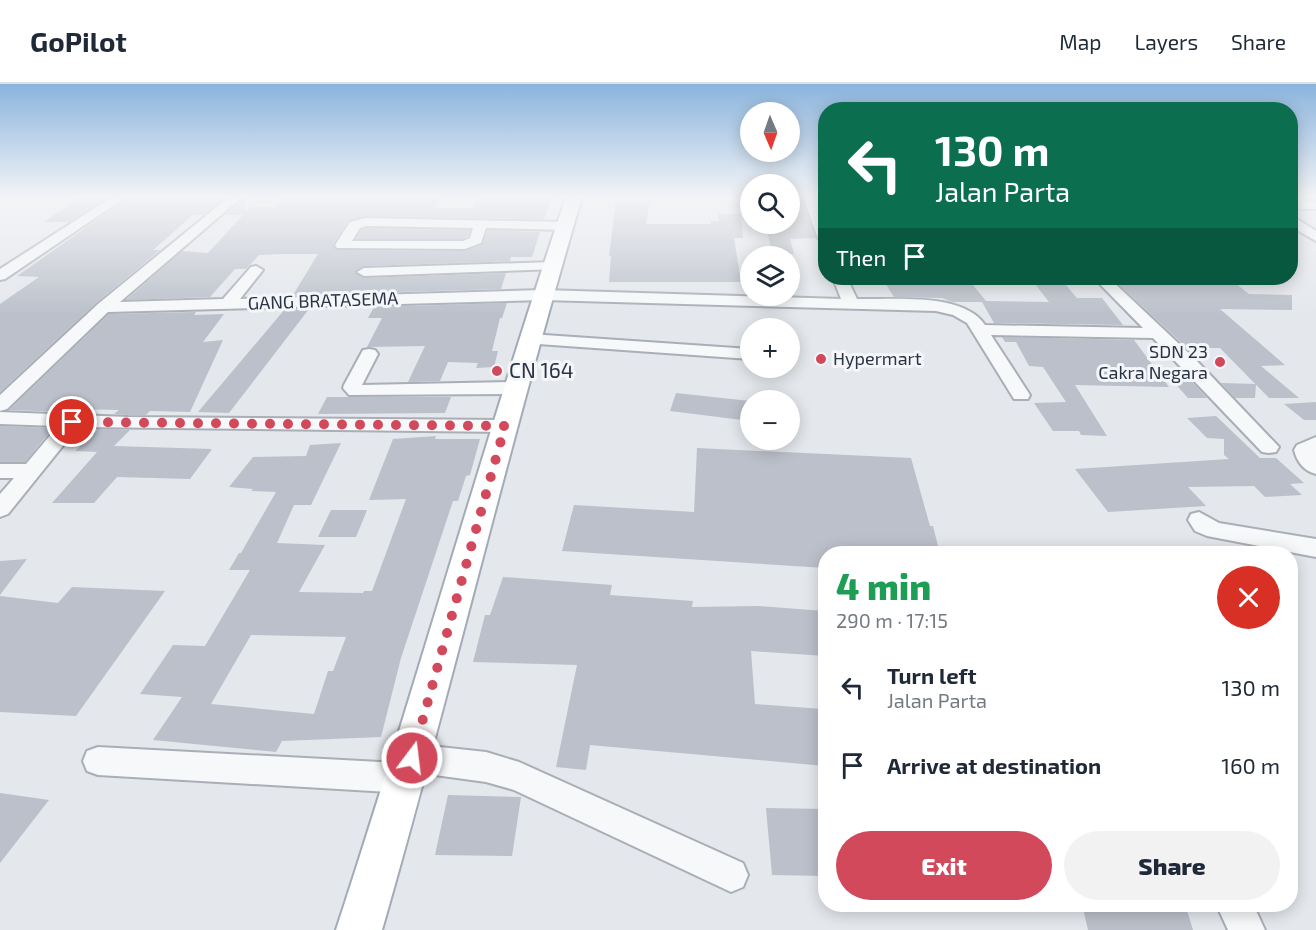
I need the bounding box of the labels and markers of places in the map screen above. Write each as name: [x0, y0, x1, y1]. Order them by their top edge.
place label: SDN 23 Cakra Negara: [1098, 340, 1208, 383]
place label: Hypermart: [833, 347, 922, 369]
marker: Hypermart: [814, 352, 828, 366]
marker: SDN 23 Cakra Negara: [1213, 355, 1227, 369]
place label: CN 164: [509, 357, 574, 382]
marker: CN 164: [490, 364, 504, 378]
pin: [46, 396, 97, 447]

